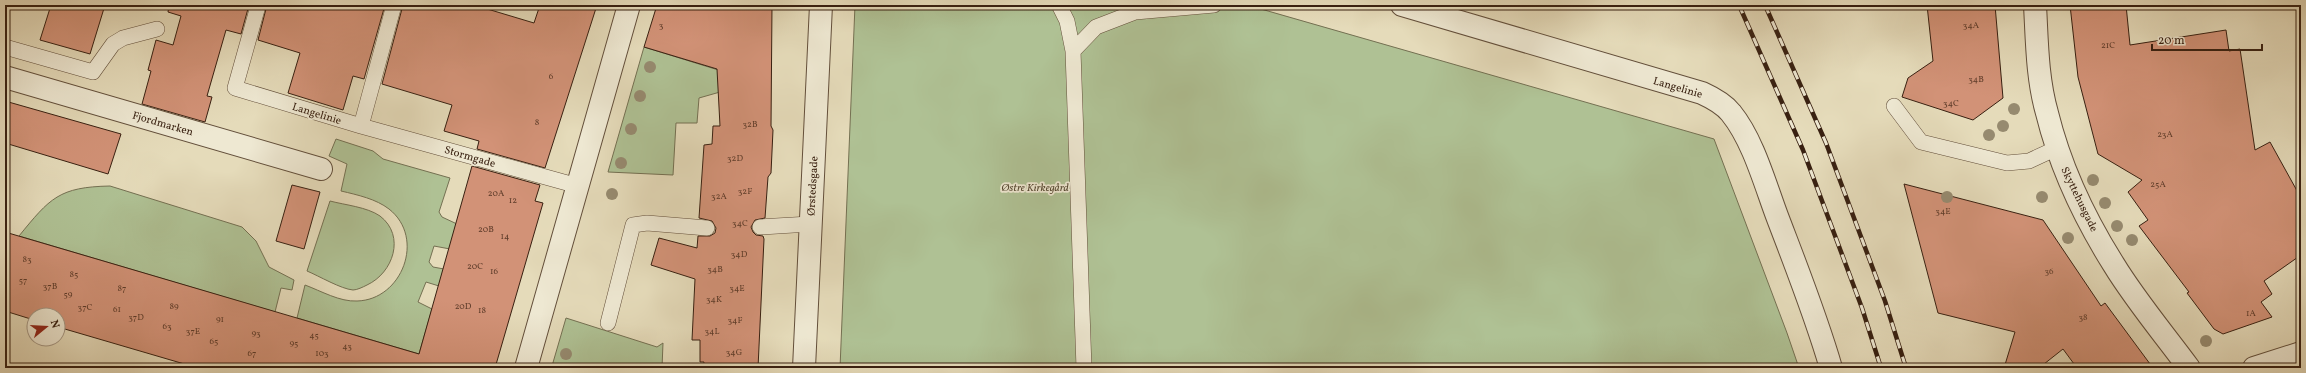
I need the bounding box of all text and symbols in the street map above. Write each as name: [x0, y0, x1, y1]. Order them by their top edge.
house number: 3: [659, 19, 664, 32]
house number: 34A: [1963, 19, 1980, 32]
scale bar: [2152, 26, 2262, 52]
text: 20 m: [2158, 33, 2185, 49]
house number: 21C: [2101, 39, 2115, 52]
house number: 6: [549, 70, 554, 83]
house number: 34B: [1968, 73, 1984, 86]
street label: Langelinie: [1651, 74, 1704, 103]
house number: 34C: [1943, 97, 1959, 110]
street label: Langelinie: [290, 100, 343, 129]
street label: Fjordmarken: [130, 109, 195, 140]
house number: 8: [535, 116, 540, 129]
house number: 32B: [742, 118, 758, 131]
house number: 23A: [2157, 128, 2173, 141]
street label: Stormgade: [442, 143, 497, 172]
house number: 32D: [727, 152, 743, 165]
street label: Ørstedsgade: [804, 156, 823, 216]
street label: Skyttehusgade: [2056, 165, 2101, 235]
house number: 25A: [2150, 178, 2166, 191]
park label: Østre Kirkegård: [1001, 181, 1070, 196]
house number: 32F: [738, 185, 752, 198]
house number: 20A: [488, 187, 505, 200]
house number: 32A: [711, 190, 728, 203]
house number: 12: [509, 194, 517, 207]
house number: 34E: [1935, 205, 1951, 218]
house number: 34C: [732, 217, 748, 230]
house number: 20B: [478, 223, 494, 236]
house number: 14: [501, 230, 509, 243]
house number: 34D: [731, 248, 748, 261]
house number: 83: [22, 253, 32, 266]
house number: 20C: [467, 260, 483, 273]
house number: 34B: [707, 263, 723, 276]
house number: 16: [490, 265, 498, 278]
house number: 36: [2044, 265, 2054, 278]
house number: 85: [70, 268, 78, 281]
house number: 57: [19, 274, 27, 287]
house number: 37B: [43, 280, 58, 293]
house number: 87: [118, 282, 126, 295]
house number: 34E: [729, 282, 745, 295]
house number: 59: [64, 288, 73, 301]
house number: 34K: [706, 293, 722, 306]
house number: 89: [169, 300, 179, 313]
house number: 20D: [455, 300, 472, 313]
house number: 37C: [78, 301, 93, 314]
house number: 61: [113, 303, 121, 316]
house number: 18: [478, 304, 486, 317]
north arrow: [26, 307, 66, 347]
house number: 1A: [2246, 307, 2257, 320]
house number: 37D: [128, 311, 144, 324]
house number: 38: [2078, 311, 2088, 324]
house number: 91: [216, 313, 224, 326]
house number: 34F: [727, 314, 743, 327]
text: N: [46, 318, 62, 330]
house number: 63: [162, 320, 172, 333]
house number: 37E: [186, 325, 201, 338]
house number: 34L: [704, 325, 720, 338]
house number: 93: [251, 327, 261, 340]
house number: 45: [309, 329, 319, 342]
house number: 65: [210, 335, 218, 348]
house number: 95: [290, 337, 298, 350]
house number: 43: [342, 340, 352, 353]
house number: 34G: [726, 346, 742, 359]
house number: 67: [248, 347, 256, 360]
house number: 103: [315, 347, 329, 360]

